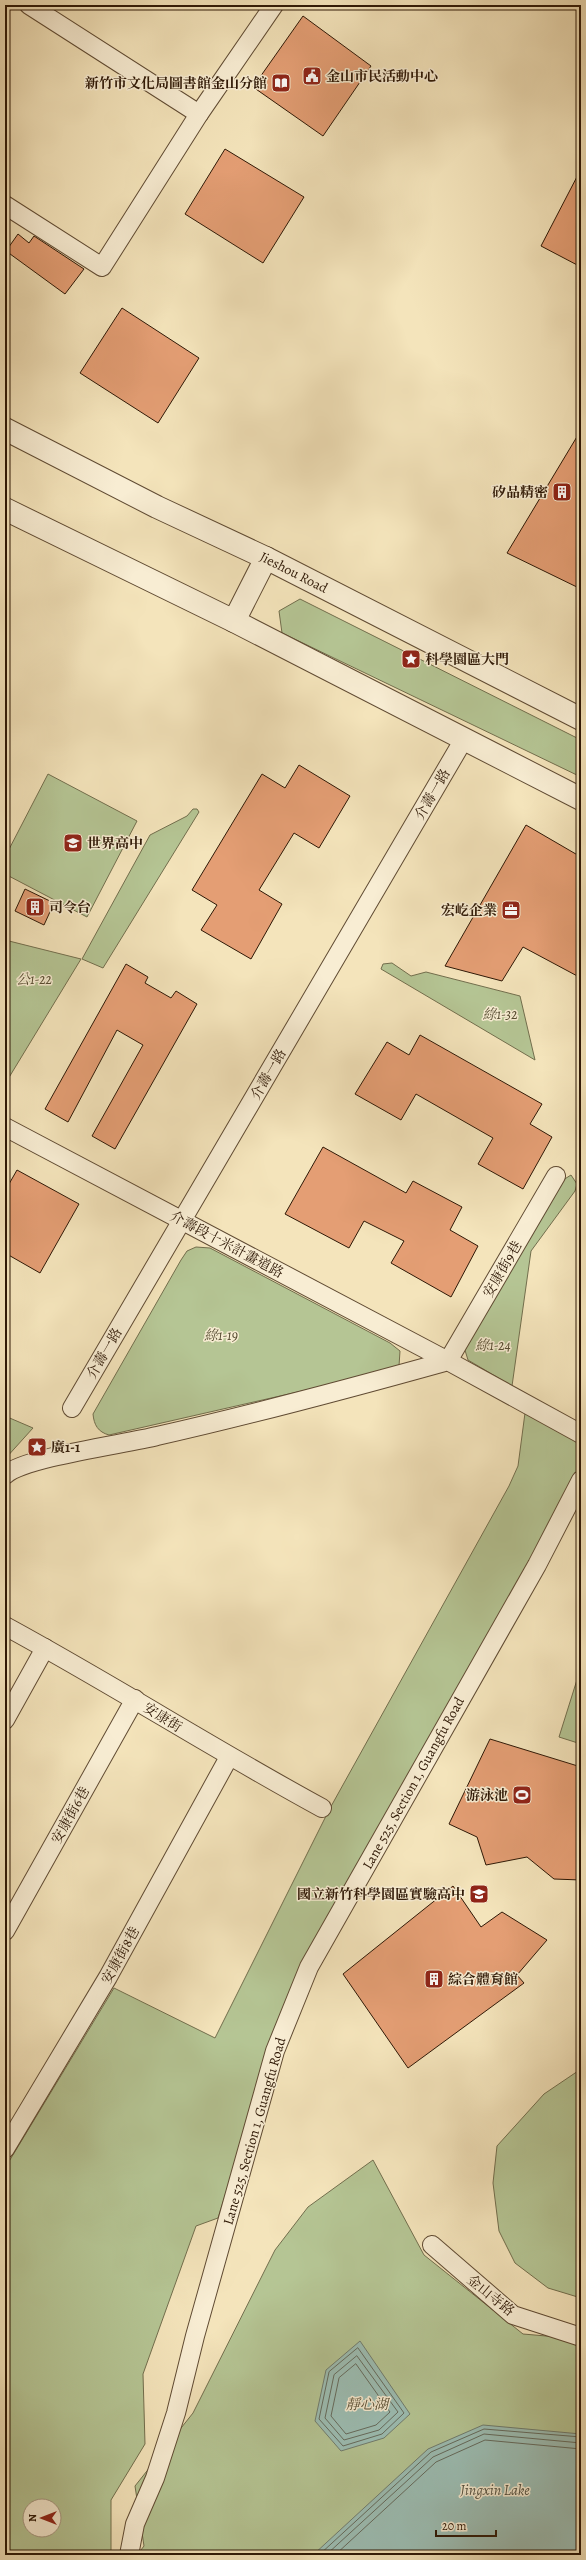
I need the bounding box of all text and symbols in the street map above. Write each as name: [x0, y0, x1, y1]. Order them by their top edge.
public building icon: 金山市民活動中心: [301, 65, 323, 87]
place label: 金山市民活動中心: [326, 67, 438, 86]
library icon: 新竹市文化局圖書館金山分館: [270, 72, 292, 94]
place label: 新竹市文化局圖書館金山分館: [85, 74, 267, 93]
building icon: 矽品精密: [551, 481, 573, 503]
place label: 矽品精密: [492, 483, 548, 502]
street label: Jieshou Road: [256, 547, 332, 598]
place icon: 科學園區大門: [400, 648, 422, 670]
place label: 科學園區大門: [425, 650, 509, 669]
street label: 介壽一路: [410, 765, 455, 823]
school or university icon: 世界高中: [62, 832, 84, 854]
place label: 世界高中: [87, 834, 143, 853]
building icon: 司令台: [24, 896, 46, 918]
place label: 司令台: [49, 898, 91, 917]
office icon: 宏屹企業: [500, 899, 522, 921]
place label: 宏屹企業: [441, 901, 497, 920]
park label: 公1-22: [16, 970, 52, 989]
park label: 綠1-32: [482, 1005, 518, 1024]
street label: 介壽一路: [246, 1045, 291, 1103]
street label: 介壽段十米計畫道路: [167, 1206, 287, 1282]
street label: 安康街9巷: [479, 1237, 526, 1301]
street label: 介壽一路: [82, 1324, 127, 1382]
park label: 綠1-19: [204, 1326, 238, 1345]
park label: 綠1-24: [475, 1336, 511, 1355]
place icon: 廣1-1: [26, 1436, 48, 1458]
place label: 廣1-1: [51, 1438, 80, 1457]
street label: Lane 525, Section 1, Guangfu Road: [358, 1693, 469, 1873]
street label: 安康街: [140, 1698, 186, 1737]
street label: 安康街6巷: [47, 1783, 94, 1847]
sports icon: 游泳池: [511, 1784, 533, 1806]
place label: 游泳池: [466, 1786, 508, 1805]
school or university icon: 國立新竹科學園區實驗高中: [468, 1883, 490, 1905]
place label: 國立新竹科學園區實驗高中: [297, 1885, 465, 1904]
street label: 安康街8巷: [97, 1923, 144, 1987]
building icon: 綜合體育館: [423, 1968, 445, 1990]
place label: 綜合體育館: [448, 1970, 518, 1989]
street label: Lane 525, Section 1, Guangfu Road: [219, 2035, 291, 2227]
street label: 金山寺路: [463, 2270, 518, 2320]
park label: 靜心湖: [346, 2395, 391, 2414]
water label: Jingxin Lake: [459, 2480, 530, 2500]
north arrow: [22, 2498, 62, 2538]
scale bar: [436, 2512, 496, 2538]
text: N: [25, 2514, 40, 2522]
text: 20 m: [442, 2518, 466, 2534]

